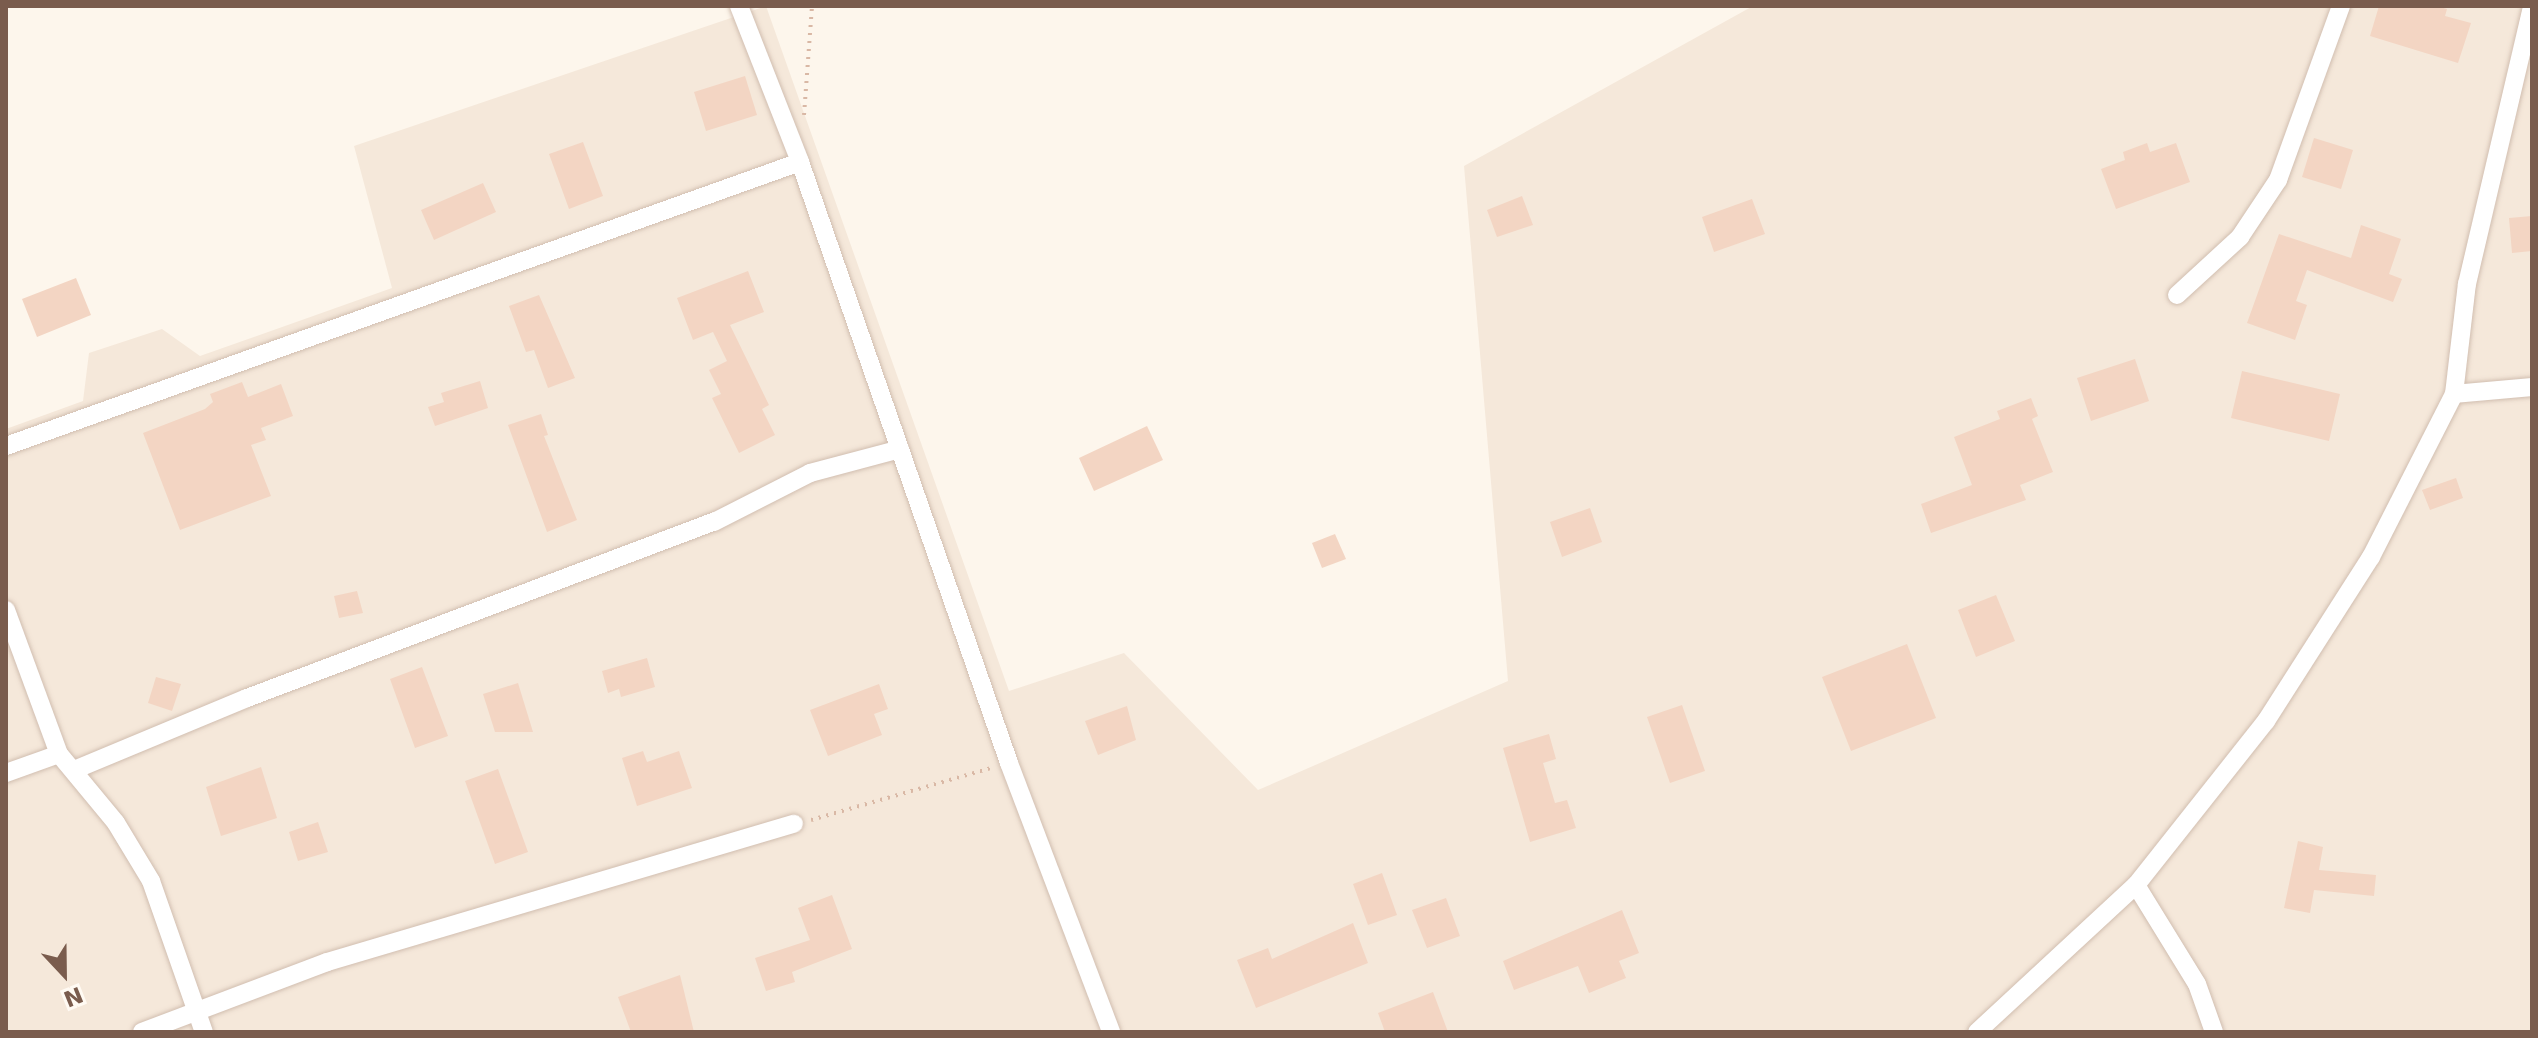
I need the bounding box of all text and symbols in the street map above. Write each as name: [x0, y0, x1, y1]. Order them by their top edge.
north arrow: [24, 934, 104, 1014]
text: N: [60, 982, 86, 1012]

